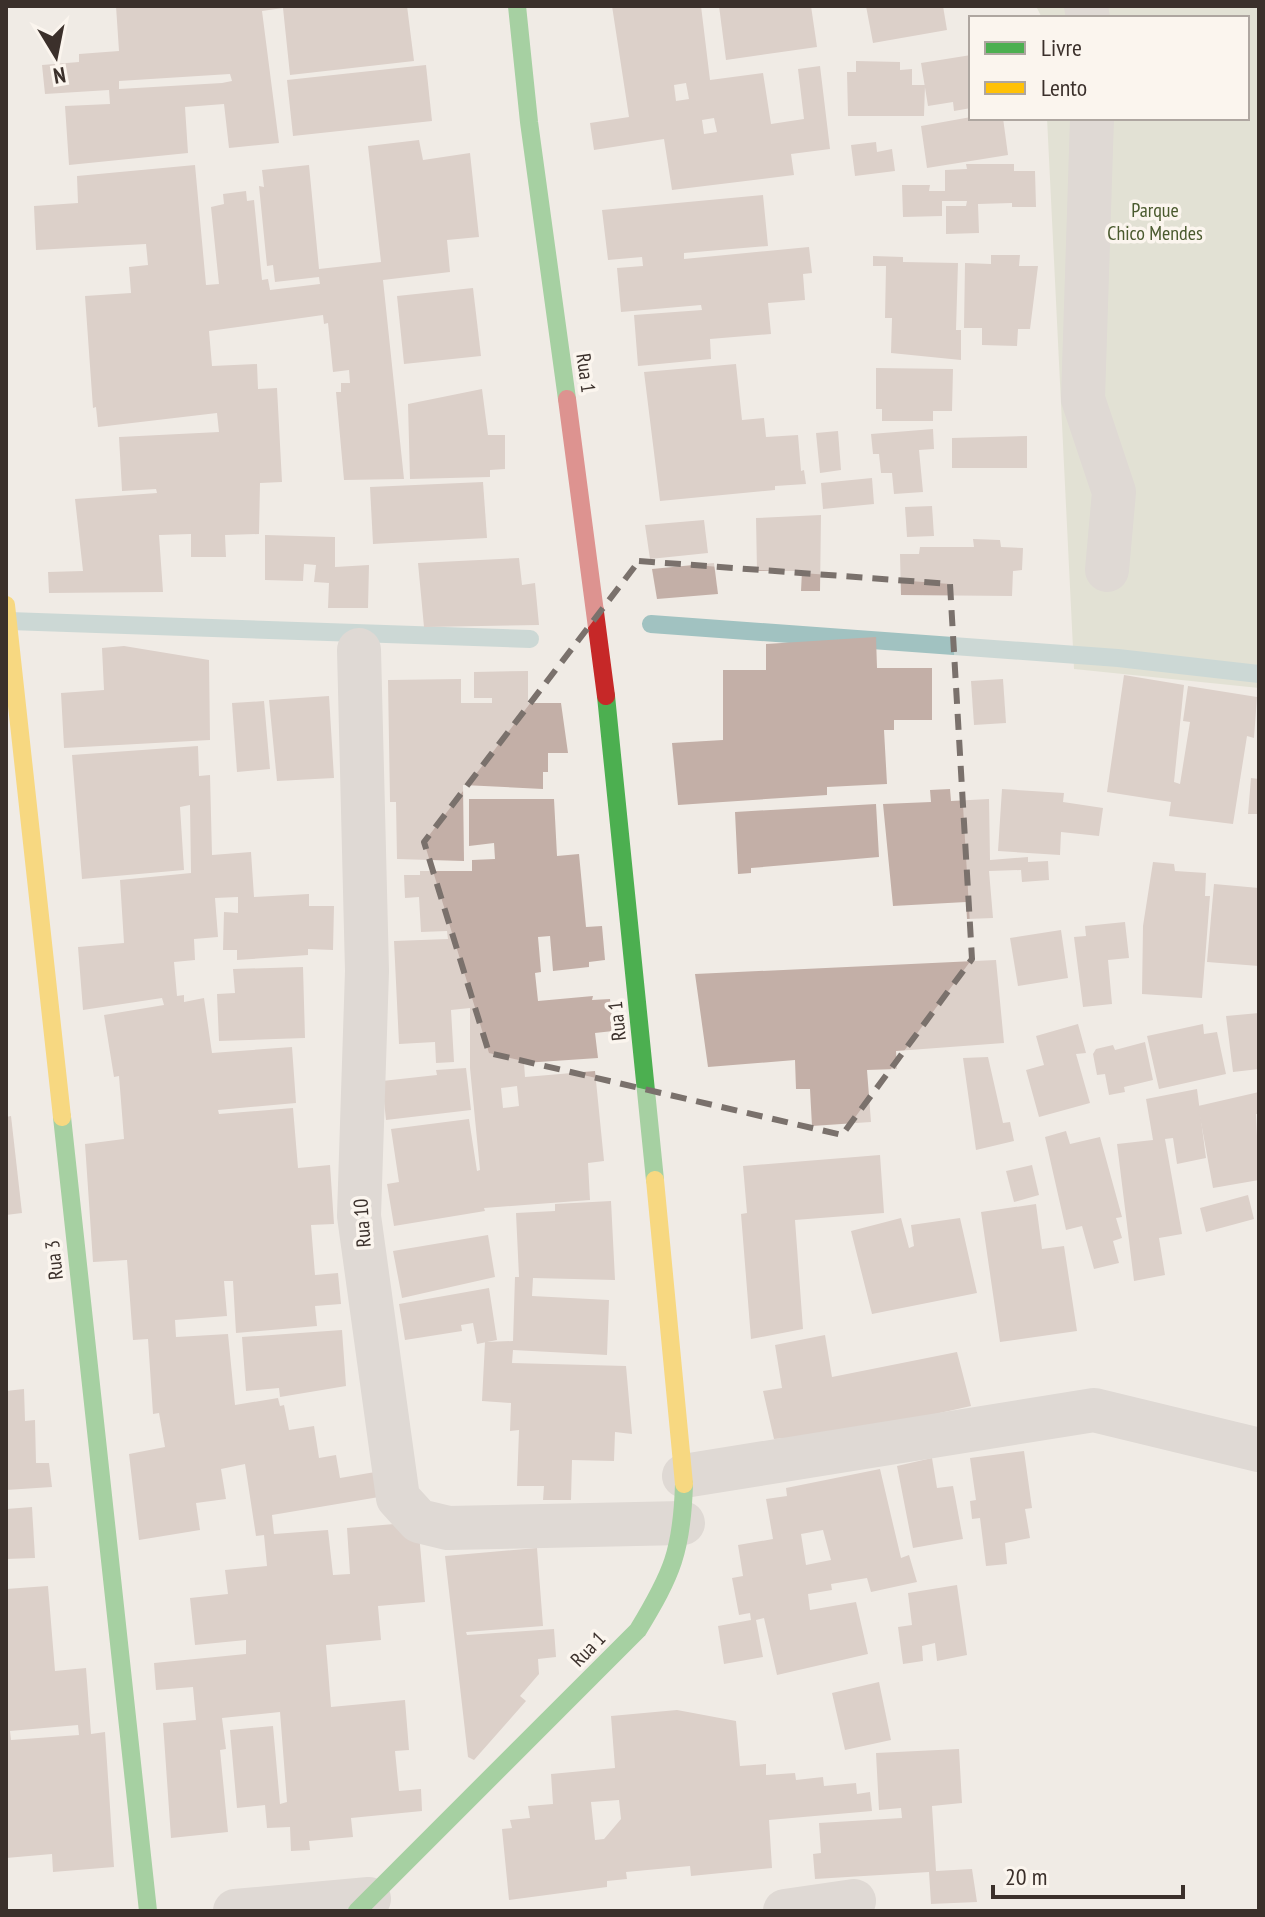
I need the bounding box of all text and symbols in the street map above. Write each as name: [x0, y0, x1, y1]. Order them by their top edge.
north arrow: [16, 16, 96, 96]
legend: [969, 16, 1249, 120]
text: Livre: [1041, 32, 1082, 63]
text: N: [51, 61, 68, 91]
text: Lento: [1041, 72, 1087, 103]
park label: Parque Chico Mendes: [1107, 197, 1203, 246]
street label: Rua 1: [570, 352, 602, 394]
street label: Rua 1: [602, 1000, 632, 1042]
street label: Rua 10: [347, 1198, 377, 1248]
street label: Rua 3: [39, 1239, 69, 1281]
street label: Rua 1: [565, 1626, 611, 1672]
scale bar: [993, 1849, 1183, 1899]
text: 20 m: [1005, 1861, 1047, 1892]

